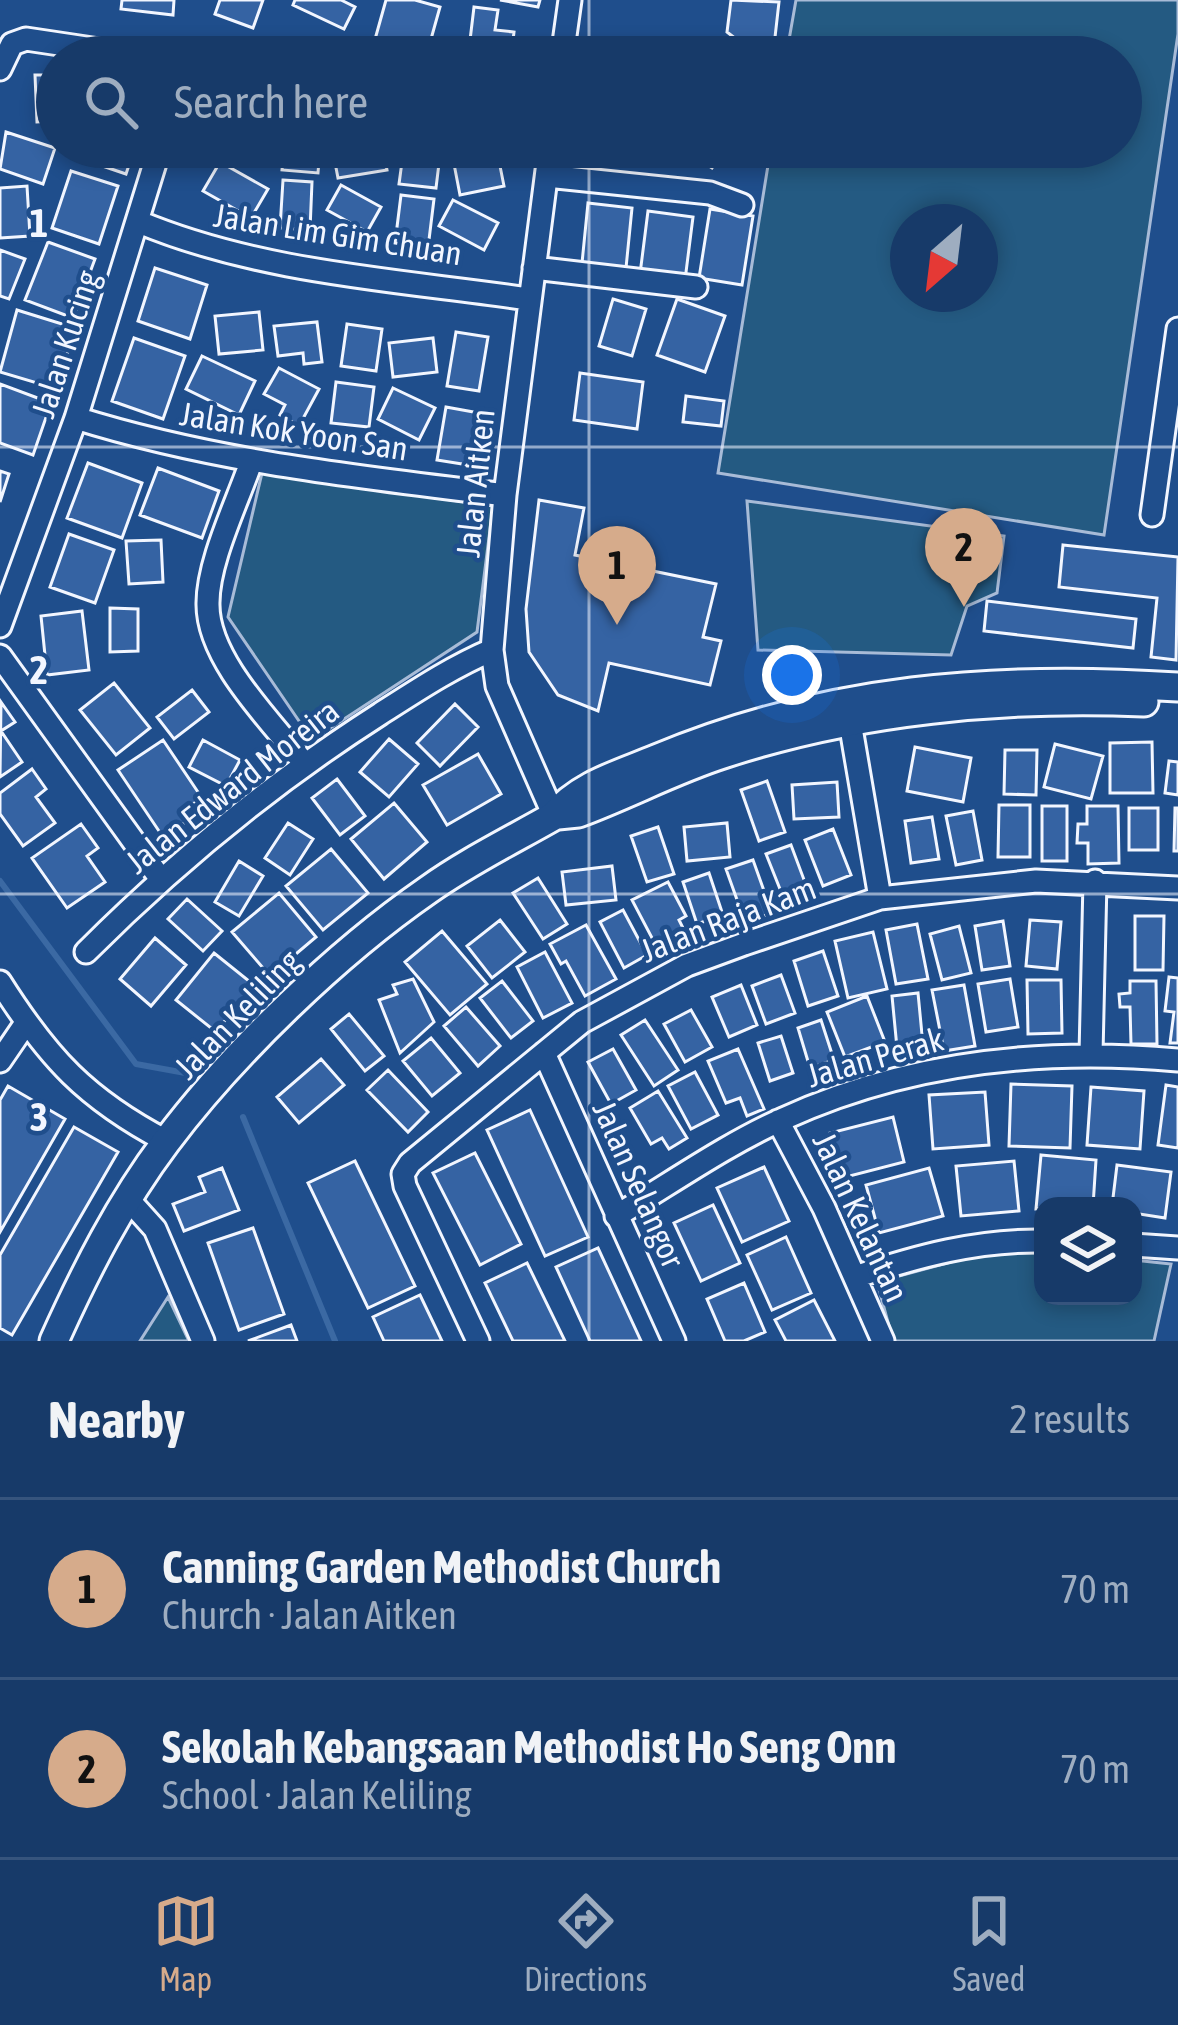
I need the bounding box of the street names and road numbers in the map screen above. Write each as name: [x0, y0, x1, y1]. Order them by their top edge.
street label: Jalan Lim Gim Chuan: [211, 196, 465, 272]
street label: Jalan Kucing: [23, 265, 107, 422]
street label: Jalan Kok Yoon San: [177, 394, 411, 468]
street label: Jalan Aitken: [448, 407, 502, 559]
street label: Jalan Edward Moreira: [118, 691, 346, 881]
street label: Jalan Raja Kam: [635, 868, 821, 970]
street label: Jalan Keliling: [166, 941, 308, 1086]
street label: Jalan Perak: [802, 1019, 948, 1095]
street label: Jalan Selangor: [585, 1095, 693, 1274]
street label: Jalan Kelantan: [805, 1127, 917, 1307]

